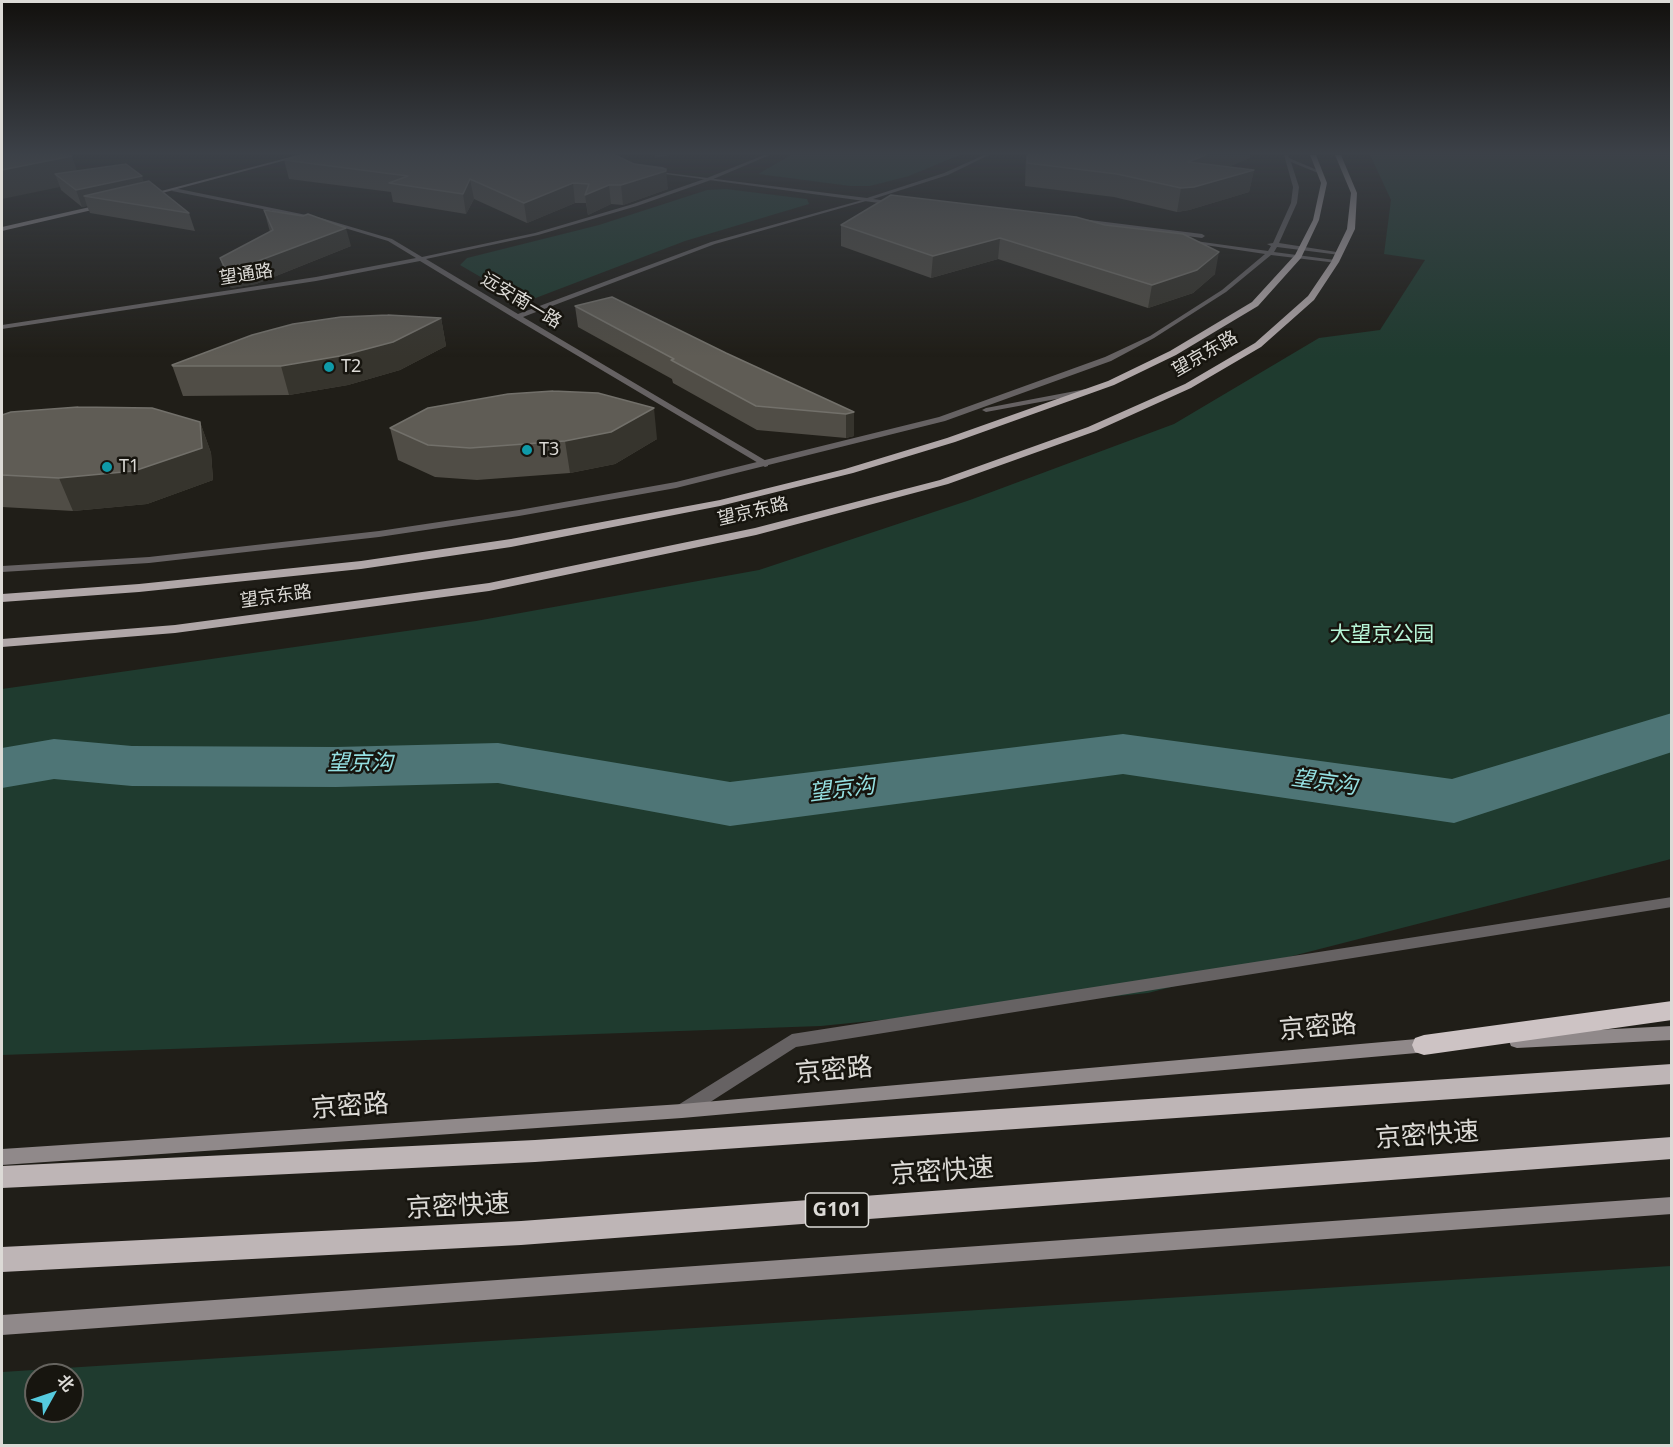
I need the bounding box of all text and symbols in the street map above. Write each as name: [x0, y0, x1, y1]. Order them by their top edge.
street label: 望通路: [218, 260, 274, 290]
street label: 远安南一路: [477, 269, 565, 333]
street label: 望京东路: [1168, 327, 1242, 381]
place label: T2: [341, 356, 361, 378]
marker: T2: [322, 360, 336, 374]
place label: T3: [539, 439, 559, 461]
marker: T3: [520, 443, 534, 457]
place label: T1: [119, 456, 139, 478]
marker: T1: [100, 460, 114, 474]
street label: 望京东路: [715, 493, 791, 531]
street label: 望京东路: [239, 581, 313, 613]
park label: 大望京公园: [1330, 622, 1434, 648]
water label: 望京沟: [327, 751, 393, 777]
water label: 望京沟: [1289, 765, 1359, 801]
water label: 望京沟: [808, 773, 876, 807]
street label: 京密路: [1278, 1009, 1358, 1047]
street label: 京密路: [794, 1052, 874, 1090]
street label: 京密路: [310, 1089, 390, 1125]
street label: 京密快速: [1374, 1117, 1480, 1155]
street label: 京密快速: [889, 1153, 995, 1191]
street label: 京密快速: [405, 1189, 511, 1225]
road number: G101: [806, 1193, 868, 1227]
north arrow: [24, 1363, 84, 1423]
text: 北: [53, 1370, 80, 1396]

